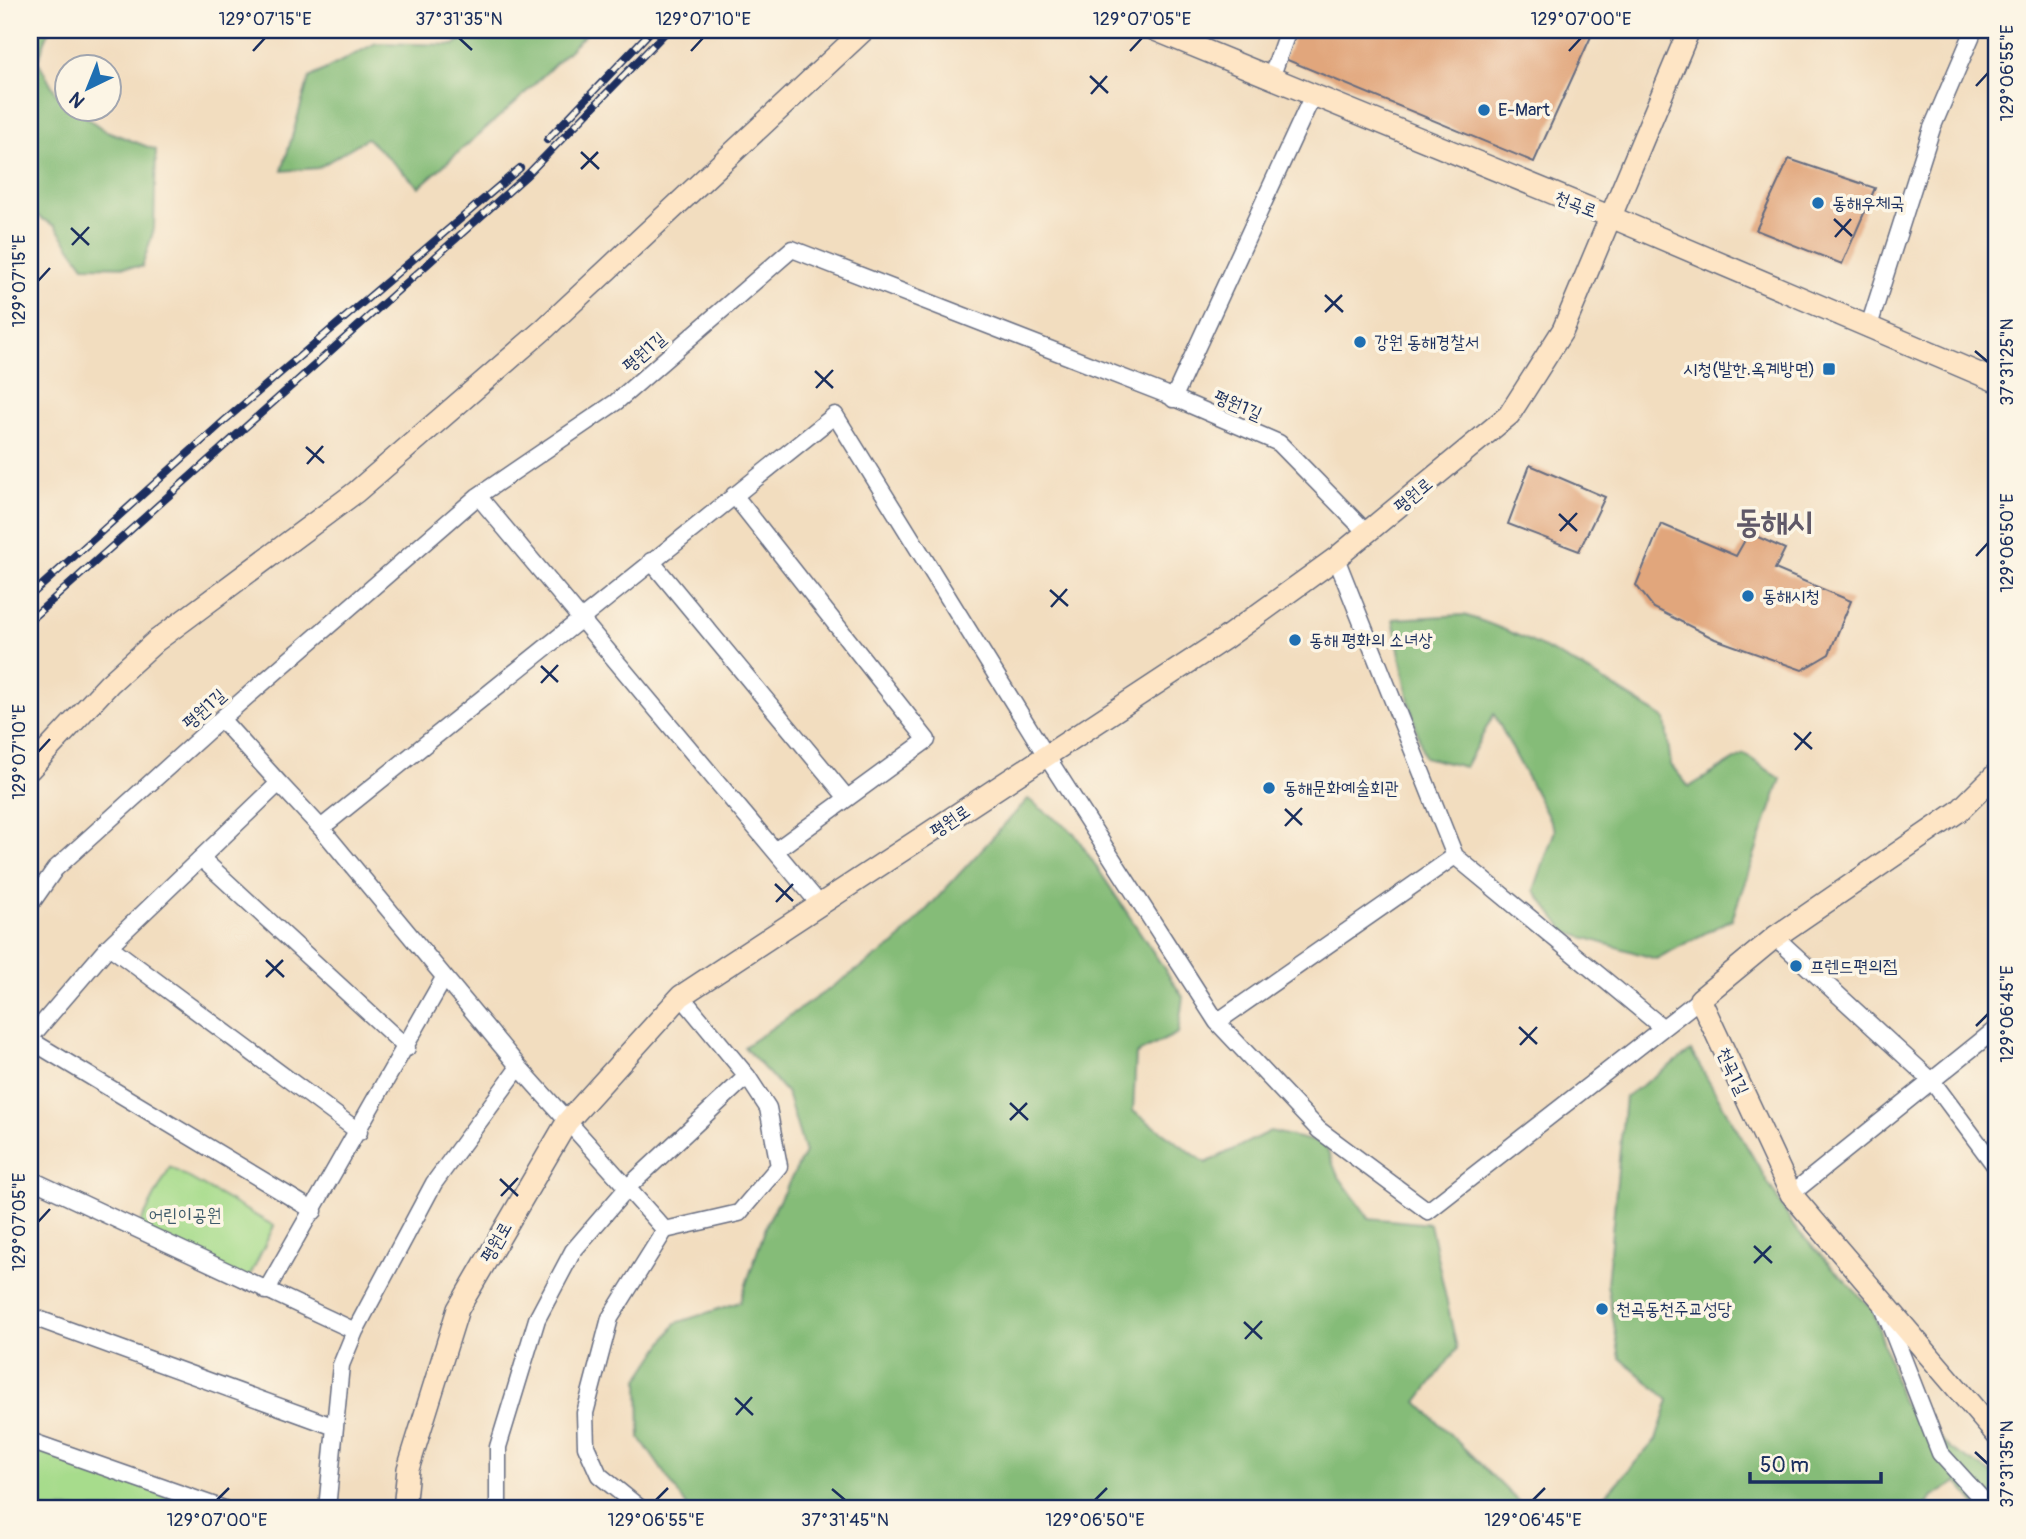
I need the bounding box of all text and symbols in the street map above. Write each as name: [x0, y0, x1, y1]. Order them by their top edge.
text: 129°07'15"E: [218, 8, 312, 31]
text: 37°31'35"N: [415, 8, 503, 31]
text: 129°07'10"E: [655, 8, 751, 31]
text: 129°07'05"E: [1093, 8, 1191, 31]
text: 129°07'00"E: [1531, 8, 1631, 31]
text: 129°06'55"E: [1996, 25, 2019, 121]
north arrow: [52, 52, 122, 122]
text: N: [64, 86, 90, 113]
place label: E-Mart: [1498, 99, 1551, 122]
marker: E-Mart: [1476, 102, 1492, 118]
street label: 천곡로: [1551, 186, 1600, 223]
place label: 동해우체국: [1832, 192, 1904, 215]
marker: 동해우체국: [1810, 195, 1826, 211]
text: 129°07'15"E: [8, 234, 31, 328]
text: 37°31'25"N: [1996, 318, 2019, 406]
street label: 평원1길: [618, 327, 671, 378]
place label: 강원 동해경찰서: [1374, 331, 1479, 354]
marker: 강원 동해경찰서: [1352, 334, 1368, 350]
place label: 시청(발한.옥계방면): [1683, 358, 1815, 381]
marker: 시청(발한.옥계방면): [1821, 361, 1837, 377]
street label: 평원1길: [1210, 385, 1266, 426]
street label: 평원로: [1389, 473, 1437, 518]
text: 129°06'50"E: [1996, 493, 2019, 593]
district label: 동해시: [1735, 502, 1813, 542]
place label: 동해시청: [1762, 585, 1820, 608]
marker: 동해시청: [1740, 588, 1756, 604]
place label: 동해 평화의 소녀상: [1309, 629, 1433, 652]
marker: 동해 평화의 소녀상: [1287, 632, 1303, 648]
street label: 평원1길: [178, 684, 231, 735]
text: 129°07'10"E: [8, 704, 31, 800]
place label: 동해문화예술회관: [1283, 777, 1399, 800]
marker: 동해문화예술회관: [1261, 780, 1277, 796]
street label: 평원로: [926, 800, 975, 843]
place label: 프렌드편의점: [1810, 955, 1897, 978]
marker: 프렌드편의점: [1788, 958, 1804, 974]
text: 129°06'45"E: [1996, 965, 2019, 1063]
street label: 천곡1길: [1711, 1043, 1754, 1099]
text: 129°07'05"E: [8, 1173, 31, 1271]
park label: 어린이공원: [149, 1204, 221, 1227]
street label: 평원로: [476, 1218, 517, 1267]
place label: 천곡동천주교성당: [1616, 1298, 1732, 1321]
marker: 천곡동천주교성당: [1594, 1301, 1610, 1317]
text: 37°31'35"N: [1996, 1420, 2019, 1508]
scale bar: [1750, 1441, 1881, 1485]
text: 50 m: [1760, 1452, 1809, 1479]
text: 129°07'00"E: [167, 1509, 267, 1532]
text: 129°06'55"E: [608, 1509, 704, 1532]
text: 37°31'45"N: [801, 1509, 889, 1532]
text: 129°06'50"E: [1045, 1509, 1145, 1532]
text: 129°06'45"E: [1484, 1509, 1582, 1532]

